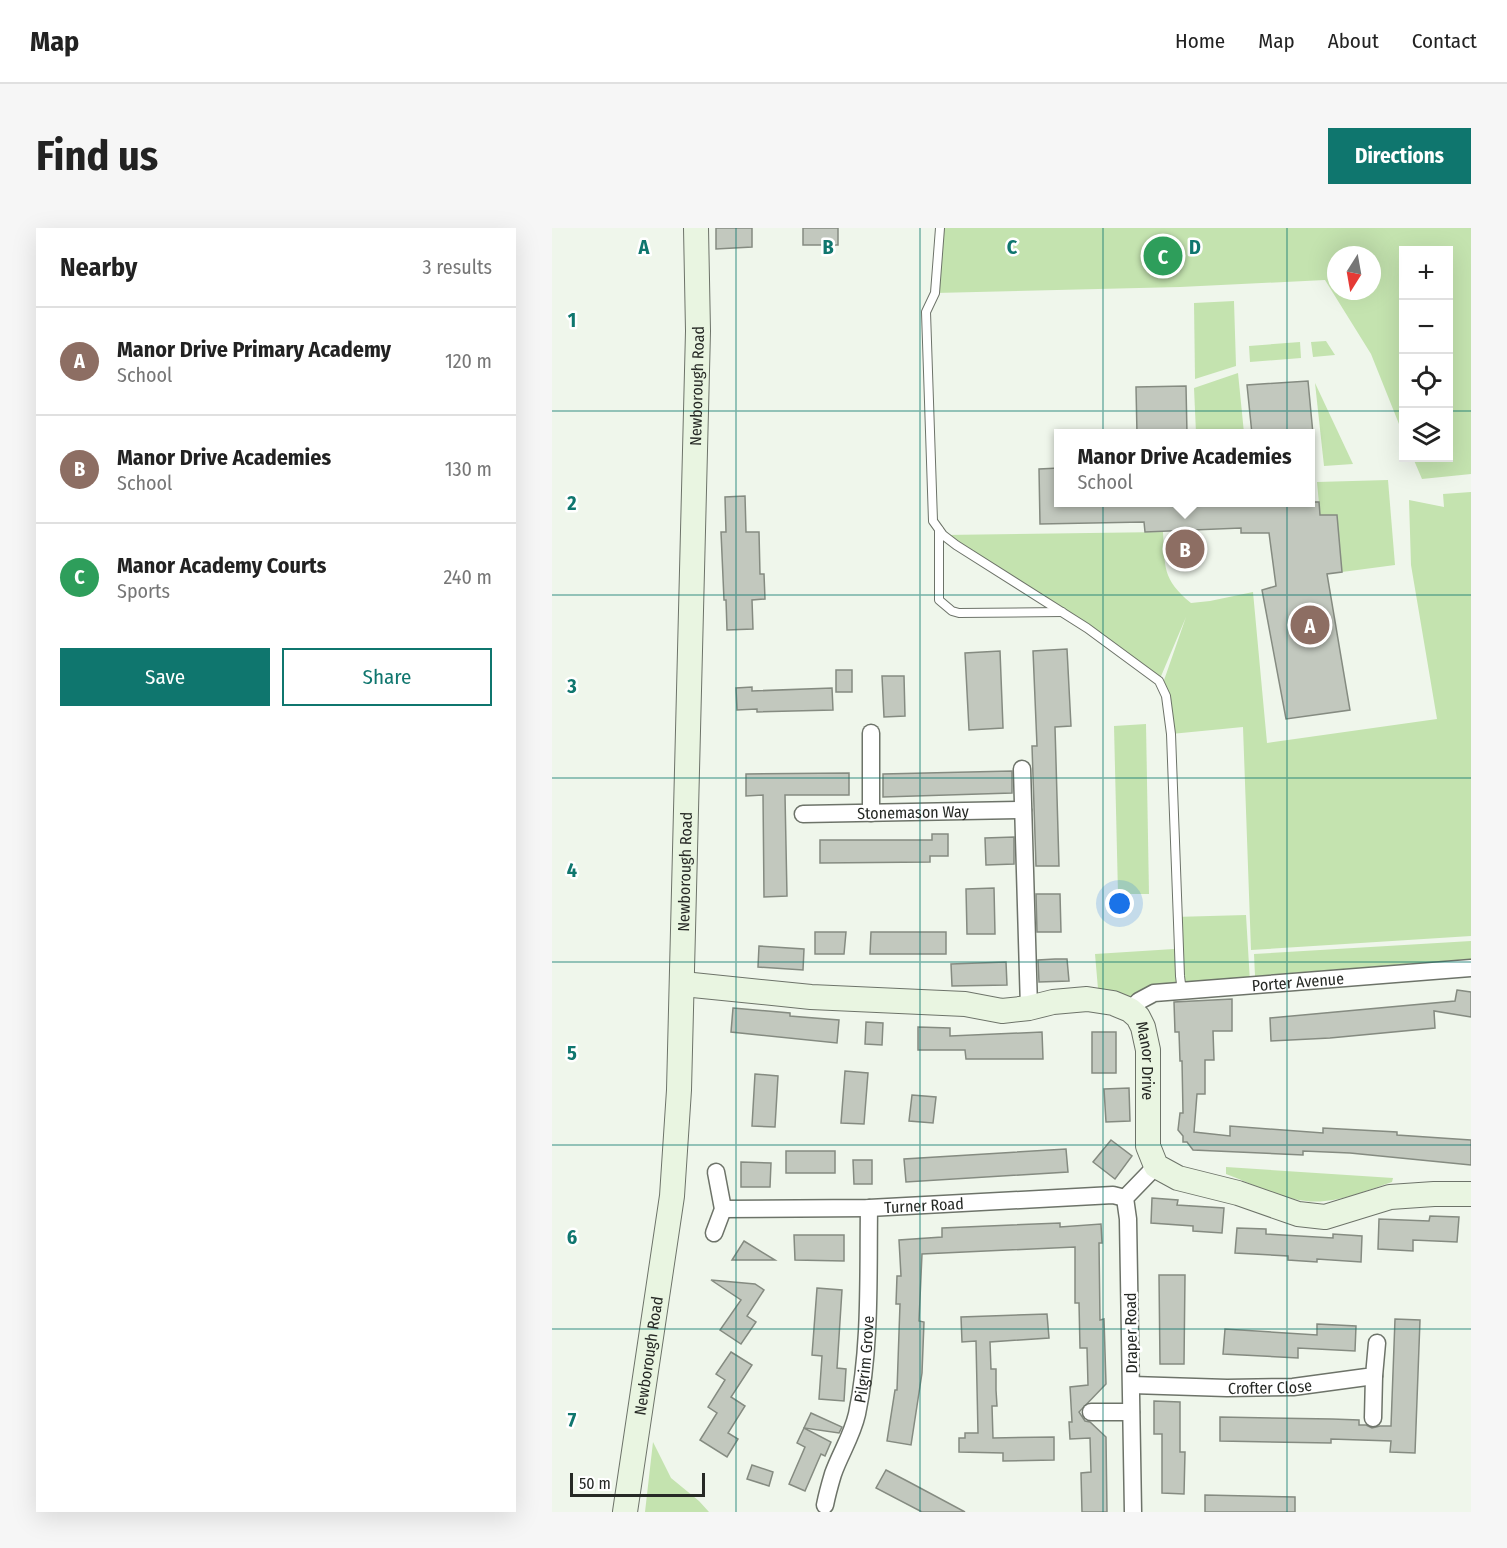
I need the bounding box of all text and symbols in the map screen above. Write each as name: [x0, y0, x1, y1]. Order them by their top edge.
text: Map: [30, 25, 79, 58]
text: Home: [1175, 28, 1225, 54]
text: Map: [1258, 28, 1295, 54]
text: About: [1328, 28, 1379, 54]
text: Contact: [1412, 28, 1477, 54]
button: Directions: [1328, 128, 1471, 184]
text: Find us: [36, 131, 158, 181]
pin: C: [1144, 234, 1182, 279]
text: A: [638, 235, 651, 259]
text: B: [822, 235, 834, 259]
text: C: [1007, 235, 1018, 259]
text: D: [1189, 235, 1201, 259]
north arrow: [1327, 246, 1381, 300]
map controls: [1399, 246, 1453, 462]
button: +: [1399, 246, 1453, 300]
text: Nearby: [60, 252, 137, 283]
text: 3 results: [423, 255, 492, 279]
button: −: [1399, 300, 1453, 354]
text: 1: [568, 308, 576, 332]
street label: Newborough Road: [686, 326, 708, 446]
text: Manor Drive Primary Academy: [117, 336, 391, 363]
text: A: [74, 349, 85, 373]
text: 120 m: [445, 349, 492, 373]
button: locate: [1399, 354, 1453, 408]
text: School: [117, 363, 172, 387]
button: layers: [1399, 408, 1453, 462]
popup: [1054, 429, 1315, 507]
text: Manor Drive Academies: [1077, 443, 1292, 470]
text: Manor Drive Academies: [117, 444, 331, 471]
text: B: [74, 457, 85, 481]
text: 130 m: [445, 457, 492, 481]
text: School: [1077, 470, 1133, 494]
text: School: [117, 471, 172, 495]
text: 2: [566, 491, 577, 515]
pin: B: [1166, 526, 1204, 572]
text: Manor Academy Courts: [117, 552, 326, 579]
text: C: [74, 565, 85, 589]
text: 240 m: [443, 565, 492, 589]
text: Sports: [117, 579, 170, 603]
pin: A: [1290, 602, 1329, 648]
button: Save: [60, 648, 270, 706]
button: Share: [282, 648, 492, 706]
text: 3: [566, 674, 577, 698]
street label: Stonemason Way: [857, 801, 970, 823]
street label: Newborough Road: [673, 812, 695, 932]
text: 4: [567, 858, 577, 882]
your location: [1105, 889, 1134, 918]
street label: Porter Avenue: [1251, 969, 1345, 995]
street label: Manor Drive: [1133, 1019, 1158, 1100]
text: 5: [567, 1041, 577, 1065]
street label: Turner Road: [884, 1193, 964, 1217]
text: 6: [567, 1225, 577, 1249]
street label: Draper Road: [1121, 1292, 1141, 1374]
street label: Newborough Road: [630, 1295, 666, 1416]
street label: Pilgrim Grove: [850, 1315, 877, 1404]
street label: Crofter Close: [1228, 1375, 1313, 1397]
text: 7: [568, 1408, 577, 1432]
scale bar: [570, 1470, 705, 1498]
text: 50 m: [579, 1474, 611, 1493]

